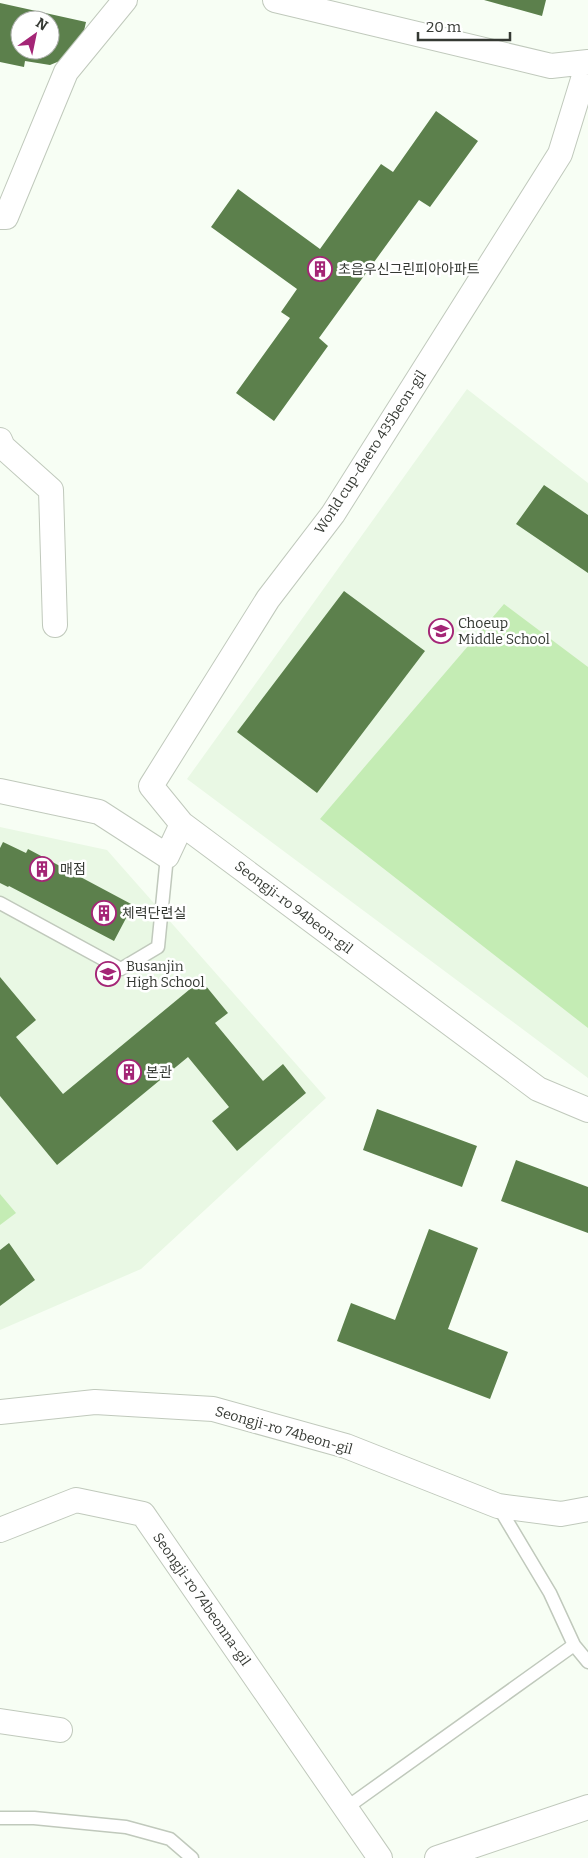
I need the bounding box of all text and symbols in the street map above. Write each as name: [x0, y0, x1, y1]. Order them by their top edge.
north arrow: [10, 10, 60, 60]
scale bar: [418, 10, 510, 42]
text: N: [33, 14, 51, 35]
text: 20 m: [426, 18, 462, 36]
building icon: 초읍우신그린피아아파트: [307, 256, 333, 282]
place label: 초읍우신그린피아아파트: [338, 261, 480, 278]
street label: World cup-daero 435beon-gil: [311, 367, 430, 537]
place label: Choeup Middle School: [458, 615, 550, 648]
school or university icon: Choeup Middle School: [428, 618, 454, 644]
building icon: 매점: [29, 856, 55, 882]
street label: Seongji-ro 94beon-gil: [231, 857, 356, 957]
place label: 매점: [60, 861, 86, 878]
building icon: 체력단련실: [91, 900, 117, 926]
place label: 체력단련실: [122, 905, 186, 922]
place label: Busanjin High School: [126, 958, 204, 991]
school or university icon: Busanjin High School: [95, 961, 121, 987]
building icon: 본관: [116, 1059, 142, 1085]
place label: 본관: [146, 1064, 172, 1081]
street label: Seongji-ro 74beon-gil: [213, 1403, 354, 1458]
street label: Seongji-ro 74beonna-gil: [149, 1529, 254, 1669]

